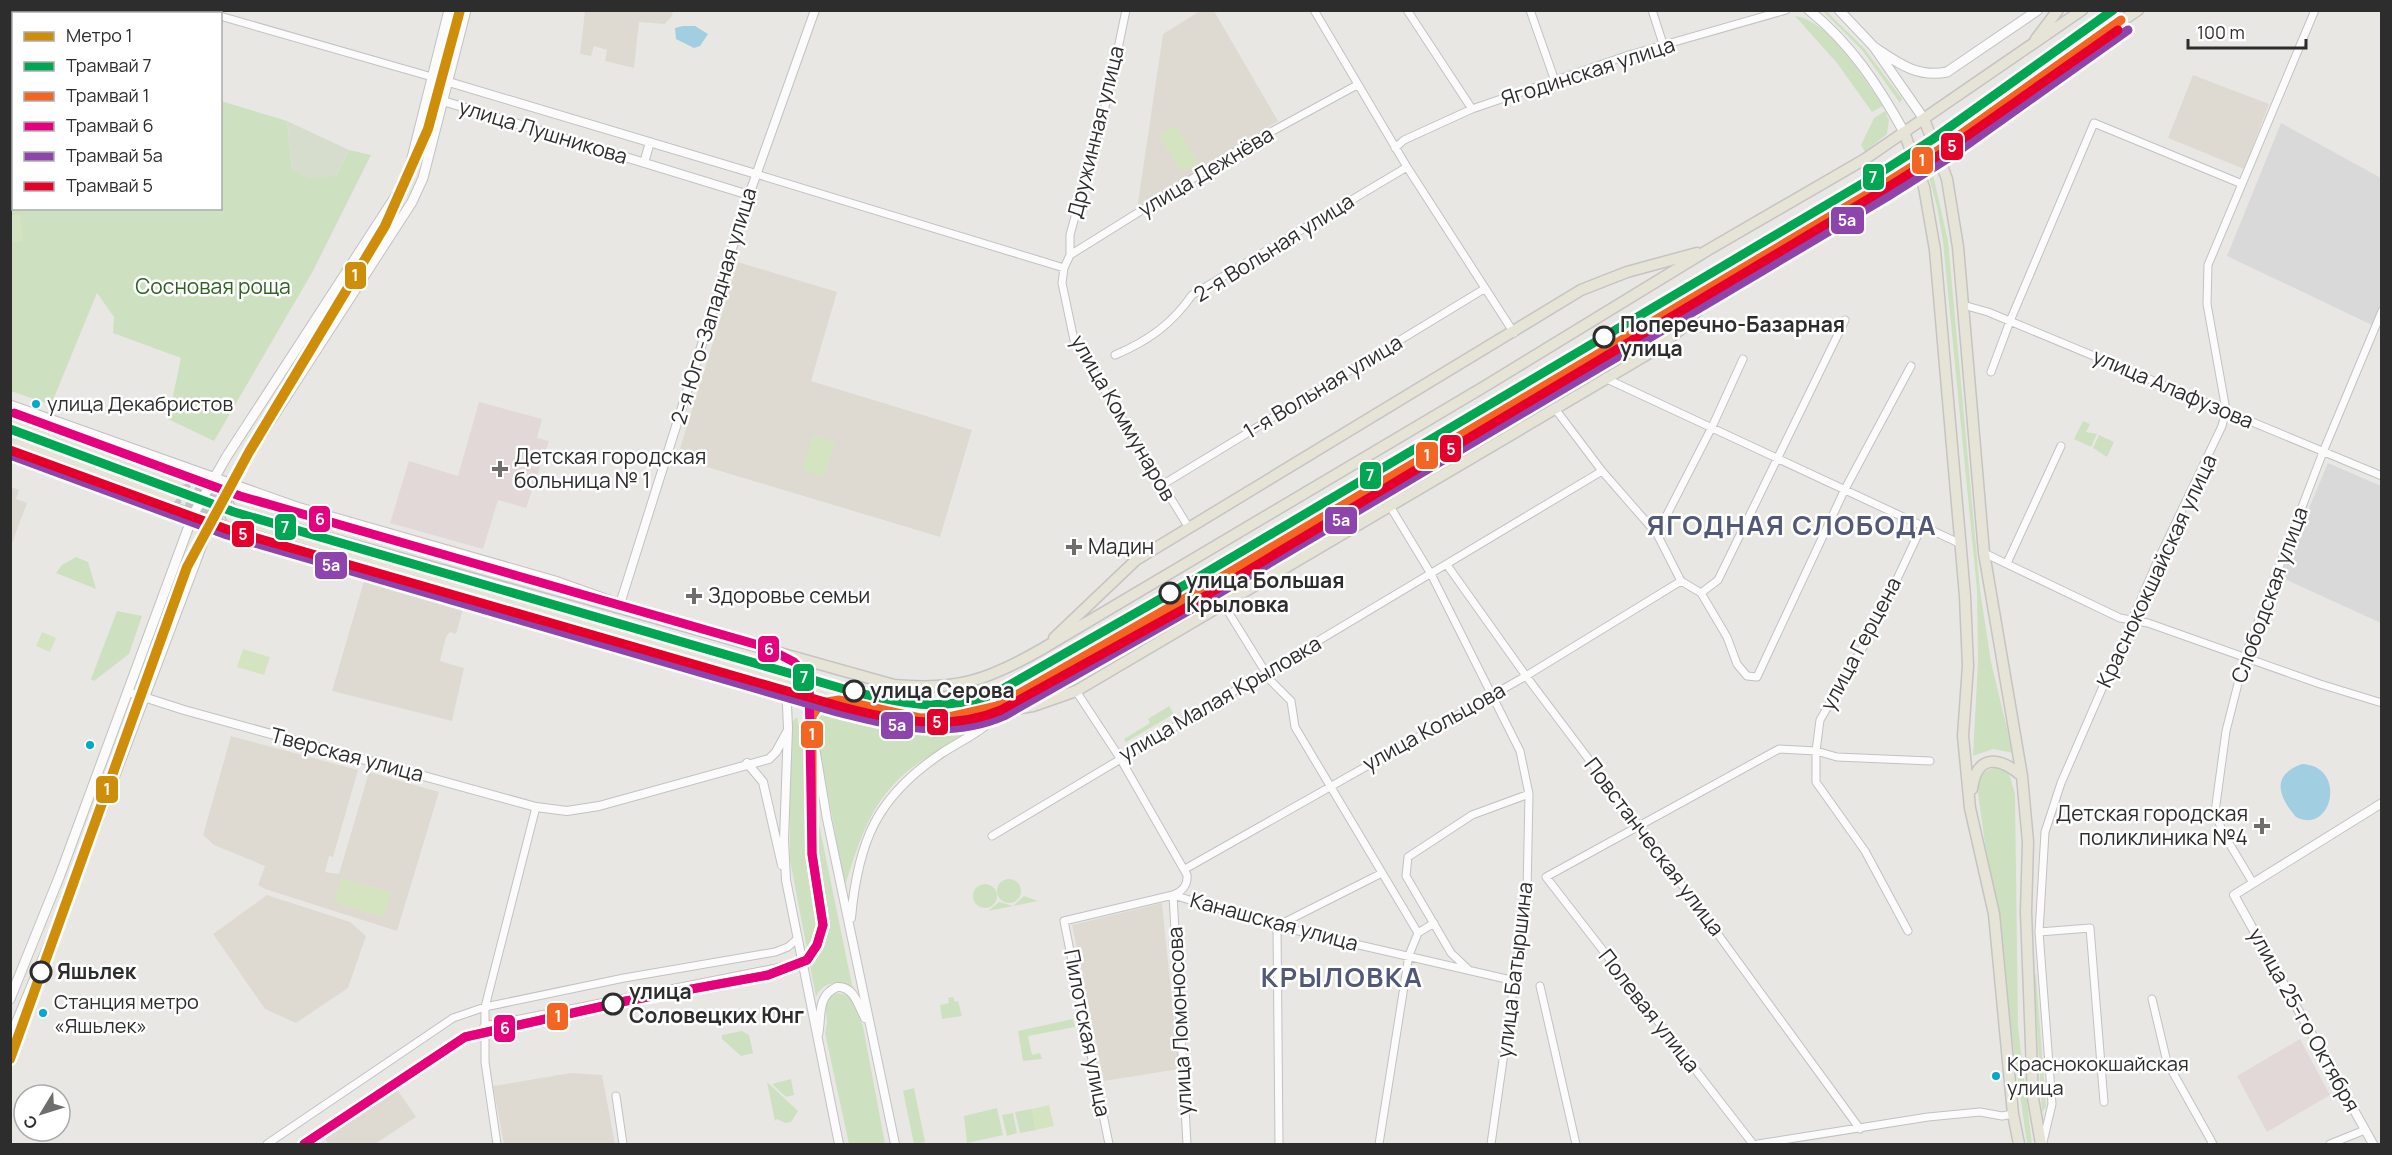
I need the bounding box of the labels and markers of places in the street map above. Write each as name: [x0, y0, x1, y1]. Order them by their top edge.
place label: Поперечно-Базарная улица: [1620, 310, 1845, 362]
marker: Поперечно-Базарная улица: [1593, 326, 1615, 348]
place label: улица Декабристов: [47, 390, 233, 417]
marker: улица Декабристов: [30, 398, 42, 410]
place label: Детская городская больница № 1: [514, 442, 706, 494]
marker: Детская городская больница № 1: [491, 460, 509, 478]
place label: Мадин: [1088, 532, 1154, 560]
marker: Мадин: [1065, 538, 1083, 556]
place label: улица Большая Крыловка: [1186, 566, 1344, 618]
place label: Здоровье семьи: [708, 581, 870, 609]
marker: улица Большая Крыловка: [1159, 582, 1181, 604]
marker: Здоровье семьи: [685, 587, 703, 605]
place label: улица Серова: [870, 676, 1015, 704]
marker: улица Серова: [843, 680, 865, 702]
unlabelled marker: [84, 739, 96, 751]
place label: Детская городская поликлиника №4: [2056, 799, 2248, 851]
marker: Детская городская поликлиника №4: [2253, 817, 2271, 835]
place label: Яшьлек: [57, 957, 137, 985]
marker: Яшьлек: [30, 961, 52, 983]
place label: улица Соловецких Юнг: [629, 977, 804, 1029]
place label: Станция метро «Яшьлек»: [54, 988, 199, 1039]
marker: улица Соловецких Юнг: [602, 993, 624, 1015]
marker: Станция метро «Яшьлек»: [37, 1007, 49, 1019]
place label: Краснококшайская улица: [2007, 1050, 2189, 1101]
marker: Краснококшайская улица: [1990, 1070, 2002, 1082]

